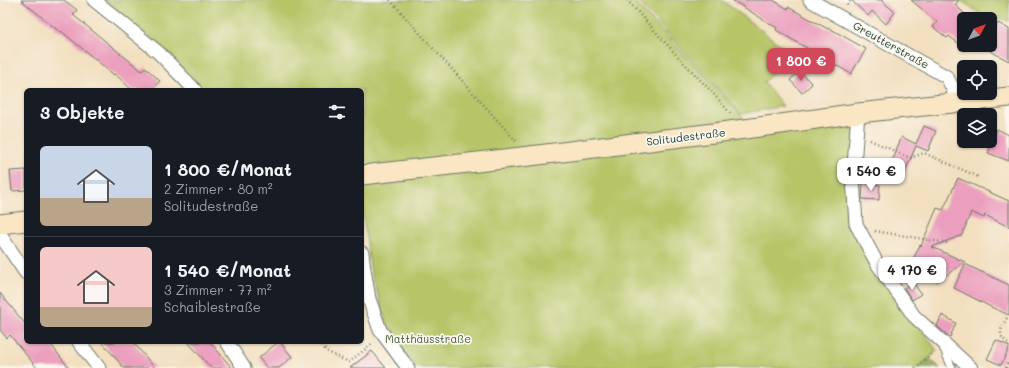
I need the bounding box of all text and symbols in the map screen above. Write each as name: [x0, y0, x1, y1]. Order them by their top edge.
north arrow: [957, 12, 997, 52]
map controls: [957, 12, 997, 148]
street label: Greutterstraße: [850, 17, 932, 72]
pin: 1 800 €: [764, 48, 838, 82]
text: 1 800 €: [776, 52, 826, 69]
button: locate: [957, 60, 997, 100]
text: 3 Objekte: [40, 101, 124, 123]
icon: filters: [326, 101, 348, 123]
button: layers: [957, 108, 997, 148]
street label: Solitudestraße: [645, 124, 727, 149]
text: 1 800 €/Monat: [164, 158, 292, 180]
pin: 1 540 €: [834, 158, 908, 192]
icon: home: [72, 162, 120, 210]
text: 1 540 €: [846, 162, 896, 179]
text: 2 Zimmer · 80 m²: [164, 180, 273, 197]
text: Solitudestraße: [164, 197, 258, 214]
pin: 4 170 €: [875, 257, 949, 291]
text: 1 540 €/Monat: [164, 259, 291, 281]
text: 4 170 €: [887, 261, 937, 278]
icon: home: [72, 263, 120, 311]
text: 3 Zimmer · 77 m²: [164, 281, 272, 298]
text: Schaiblestraße: [164, 298, 261, 315]
park label: Matthäusstraße: [385, 331, 471, 346]

